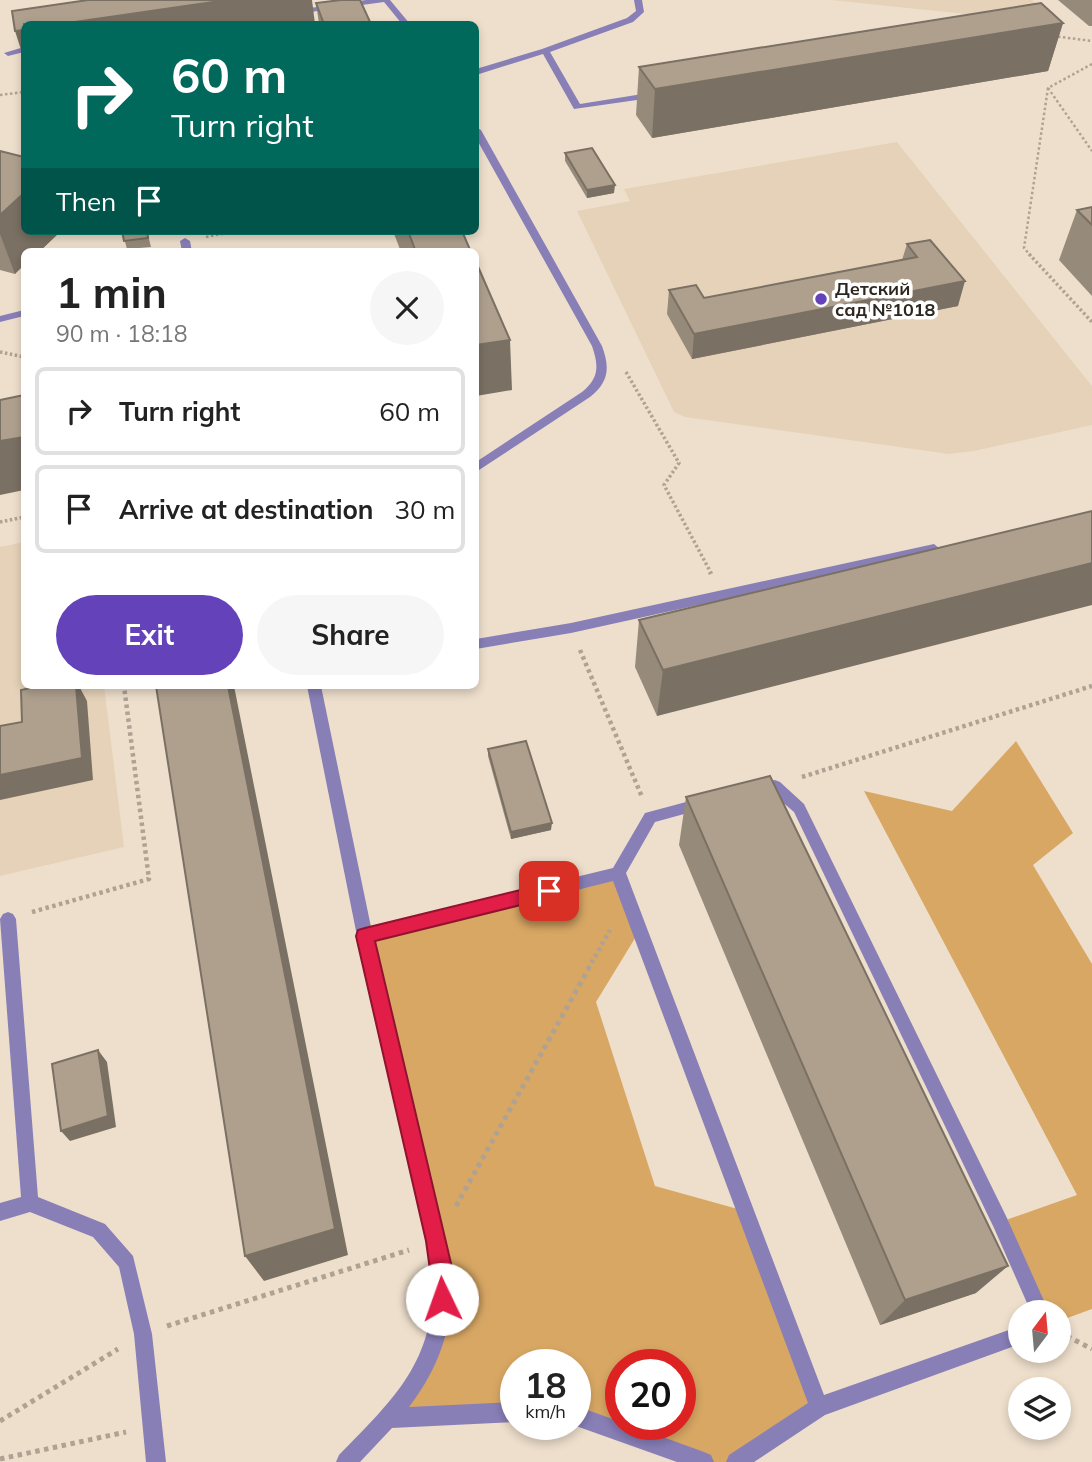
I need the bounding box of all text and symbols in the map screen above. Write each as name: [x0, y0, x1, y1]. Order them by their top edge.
text: 60 m: [171, 44, 287, 105]
icon: right: [56, 49, 147, 140]
text: Turn right: [171, 105, 314, 145]
icon: arrive: [130, 182, 168, 220]
text: Then: [56, 185, 116, 218]
text: 1 min: [56, 266, 167, 319]
button: close: [370, 271, 444, 345]
place label: Детский сад №1018: [835, 277, 936, 321]
marker: Детский сад №1018: [813, 291, 829, 307]
text: 90 m · 18:18: [56, 319, 188, 348]
icon: right: [60, 392, 98, 430]
text: Turn right: [119, 395, 240, 428]
text: 60 m: [379, 395, 440, 428]
icon: arrive: [60, 490, 98, 528]
text: Arrive at destination: [119, 493, 374, 526]
text: 30 m: [395, 493, 455, 526]
button: Exit: [56, 595, 243, 675]
button: Share: [257, 595, 444, 675]
pin: [519, 861, 579, 921]
icon: arrive: [530, 872, 568, 910]
position arrow: [405, 1262, 479, 1336]
north arrow: [1008, 1300, 1071, 1363]
map controls: [1008, 1300, 1071, 1440]
speed limit sign: 20: [605, 1349, 696, 1440]
text: 18: [524, 1363, 567, 1407]
button: layers: [1008, 1377, 1071, 1440]
text: km/h: [525, 1400, 566, 1423]

